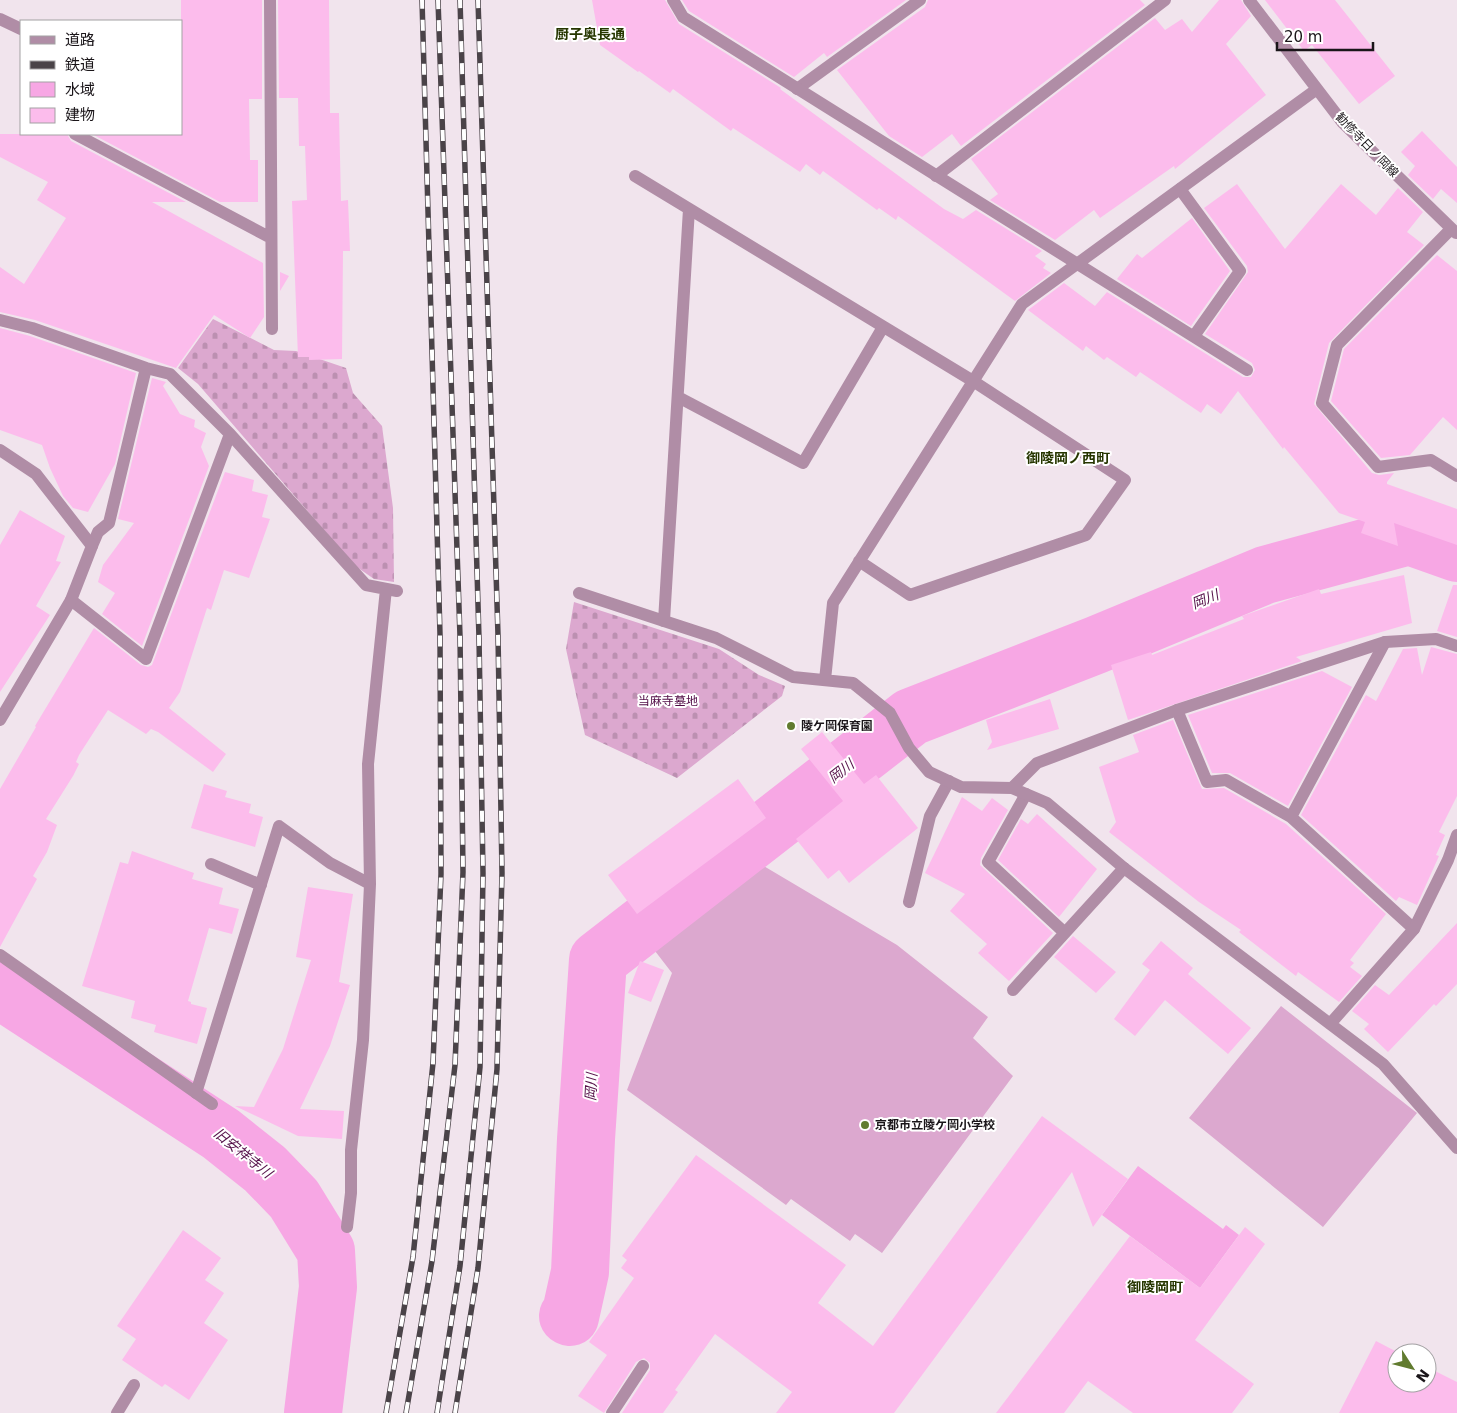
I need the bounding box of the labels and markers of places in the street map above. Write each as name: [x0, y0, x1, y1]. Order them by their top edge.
place label: 陵ケ岡保育園: [801, 719, 873, 733]
marker: 陵ケ岡保育園: [785, 720, 797, 732]
place label: 京都市立陵ケ岡小学校: [875, 1118, 995, 1132]
marker: 京都市立陵ケ岡小学校: [859, 1119, 871, 1131]

